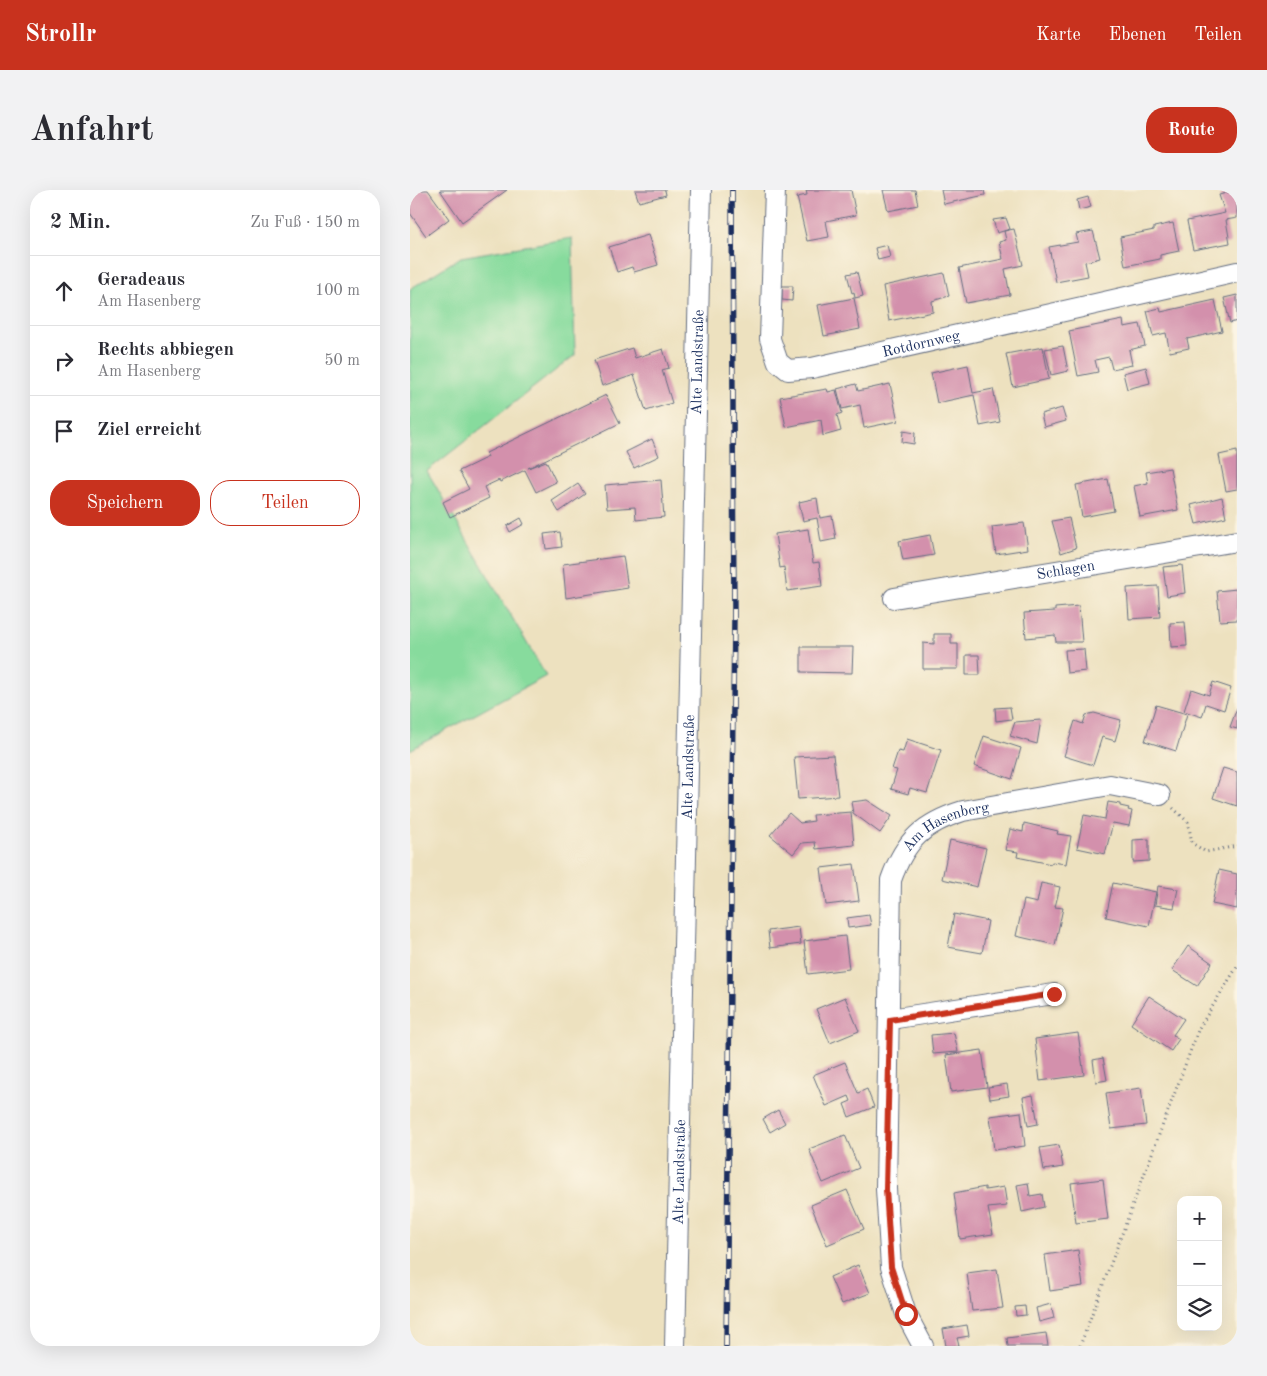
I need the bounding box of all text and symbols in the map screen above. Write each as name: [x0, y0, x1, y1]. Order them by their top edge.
text: Strollr: [25, 23, 96, 47]
text: Karte: [1036, 26, 1081, 44]
text: Ebenen: [1109, 26, 1166, 44]
text: Teilen: [1194, 26, 1242, 44]
button: Route: [1146, 107, 1237, 153]
text: Anfahrt: [30, 113, 153, 148]
text: 2 Min.: [50, 212, 111, 233]
text: Zu Fuß · 150 m: [250, 215, 360, 231]
text: Geradeaus: [97, 271, 185, 290]
icon: ahead: [50, 277, 78, 305]
text: 100 m: [315, 283, 360, 299]
text: Am Hasenberg: [97, 294, 201, 310]
street label: Alte Landstraße: [690, 309, 707, 415]
street label: Rotdornweg: [881, 329, 961, 361]
text: Rechts abbiegen: [97, 341, 234, 360]
icon: right: [50, 347, 78, 375]
text: 50 m: [324, 353, 360, 369]
text: Am Hasenberg: [97, 364, 201, 380]
icon: arrive: [50, 417, 78, 445]
text: Ziel erreicht: [97, 421, 202, 440]
button: Speichern: [50, 480, 200, 526]
button: Teilen: [210, 480, 360, 526]
street label: Schlagen: [1036, 559, 1096, 583]
street label: Alte Landstraße: [681, 714, 698, 820]
street label: Am Hasenberg: [900, 801, 990, 855]
route end: [1043, 983, 1066, 1006]
street label: Alte Landstraße: [672, 1119, 689, 1225]
map controls: [1177, 1196, 1222, 1331]
button: +: [1177, 1196, 1222, 1241]
button: −: [1177, 1241, 1222, 1286]
button: layers: [1177, 1286, 1222, 1331]
route start: [895, 1303, 918, 1326]

